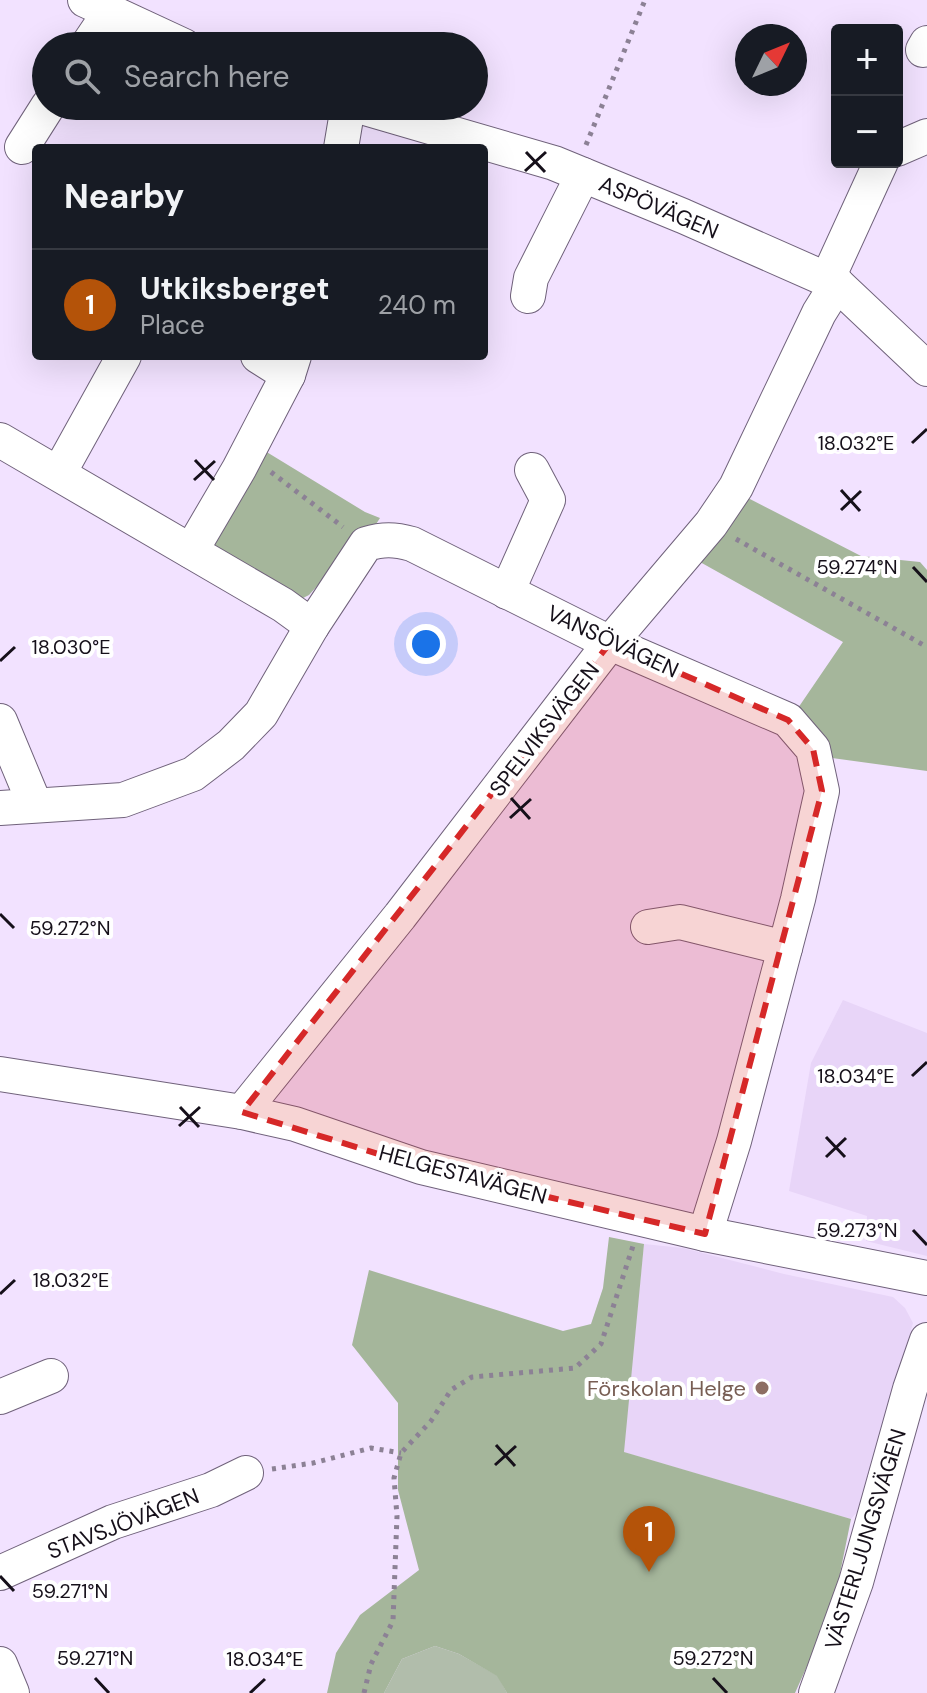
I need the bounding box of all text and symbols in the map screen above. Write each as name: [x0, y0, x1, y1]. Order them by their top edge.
north arrow: [735, 24, 807, 96]
map controls: [831, 24, 903, 168]
button: +: [831, 24, 903, 96]
search box: [32, 32, 488, 120]
icon: search: [60, 54, 104, 98]
text: Search here: [124, 57, 290, 96]
button: −: [831, 96, 903, 168]
street label: ASPÖVÄGEN: [595, 169, 723, 246]
text: Nearby: [64, 174, 184, 219]
text: Utkiksberget: [140, 269, 329, 308]
text: 1: [85, 288, 95, 322]
text: 240 m: [378, 288, 456, 322]
text: Place: [140, 308, 205, 342]
text: 18.032°E: [818, 430, 894, 456]
text: 59.274°N: [816, 554, 898, 580]
street label: VANSÖVÄGEN: [542, 598, 683, 685]
your location: [406, 624, 446, 664]
text: 18.030°E: [32, 634, 110, 660]
street label: SPELVIKSVÄGEN: [483, 656, 606, 802]
text: 59.272°N: [29, 915, 111, 941]
text: 18.034°E: [817, 1063, 895, 1089]
street label: HELGESTAVÄGEN: [376, 1138, 550, 1211]
text: 59.273°N: [816, 1217, 898, 1243]
text: 18.032°E: [33, 1267, 109, 1293]
place label: Förskolan Helge: [587, 1374, 746, 1403]
marker: Förskolan Helge: [753, 1379, 771, 1397]
street label: VÄSTERLJUNGSVÄGEN: [818, 1425, 913, 1653]
street label: STAVSJÖVÄGEN: [43, 1481, 203, 1566]
pin: 1: [623, 1506, 675, 1572]
text: 59.271°N: [32, 1578, 108, 1604]
text: 59.271°N: [57, 1645, 133, 1671]
text: 59.272°N: [672, 1645, 754, 1671]
text: 18.034°E: [226, 1646, 304, 1672]

